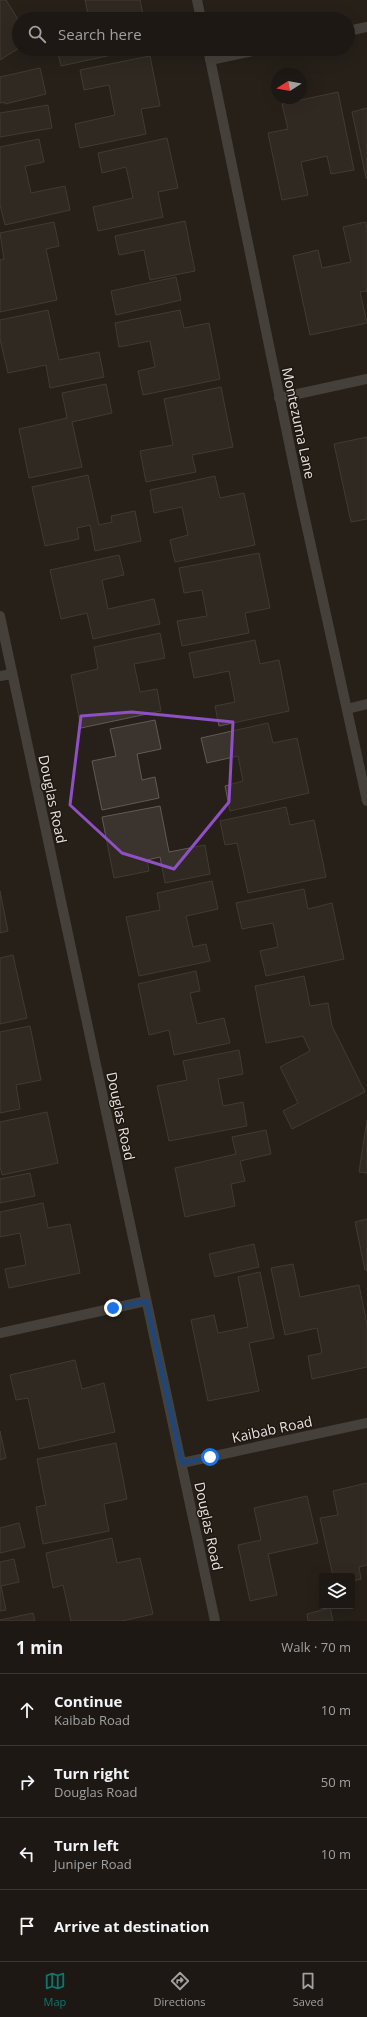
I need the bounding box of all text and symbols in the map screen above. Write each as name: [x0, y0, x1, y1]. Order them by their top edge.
search box: [12, 12, 355, 56]
icon: search: [26, 23, 48, 45]
text: Search here: [58, 24, 142, 44]
north arrow: [271, 68, 307, 104]
street label: Montezuma Lane: [278, 366, 320, 481]
street label: Douglas Road: [34, 753, 72, 845]
street label: Douglas Road: [102, 1070, 140, 1162]
route end: [104, 1299, 122, 1317]
street label: Kaibab Road: [230, 1411, 314, 1447]
route start: [201, 1448, 219, 1466]
street label: Douglas Road: [190, 1480, 228, 1572]
map controls: [319, 1573, 355, 1609]
button: layers: [319, 1573, 355, 1609]
text: 1 min: [16, 1636, 63, 1659]
text: Walk · 70 m: [281, 1638, 351, 1656]
text: Continue: [54, 1691, 122, 1711]
icon: ahead: [16, 1699, 38, 1721]
text: 10 m: [321, 1701, 351, 1719]
text: Kaibab Road: [54, 1711, 130, 1729]
text: Turn right: [54, 1763, 129, 1783]
icon: right: [16, 1771, 38, 1793]
text: 50 m: [321, 1773, 351, 1791]
text: Douglas Road: [54, 1783, 137, 1801]
text: Turn left: [54, 1835, 119, 1855]
icon: left: [16, 1843, 38, 1865]
text: 10 m: [321, 1845, 351, 1863]
text: Juniper Road: [54, 1855, 132, 1873]
icon: arrive: [16, 1915, 38, 1937]
text: Arrive at destination: [54, 1916, 209, 1936]
tab: Map: [44, 1970, 66, 2009]
tab: Directions: [154, 1970, 206, 2009]
tab: Saved: [293, 1970, 323, 2009]

